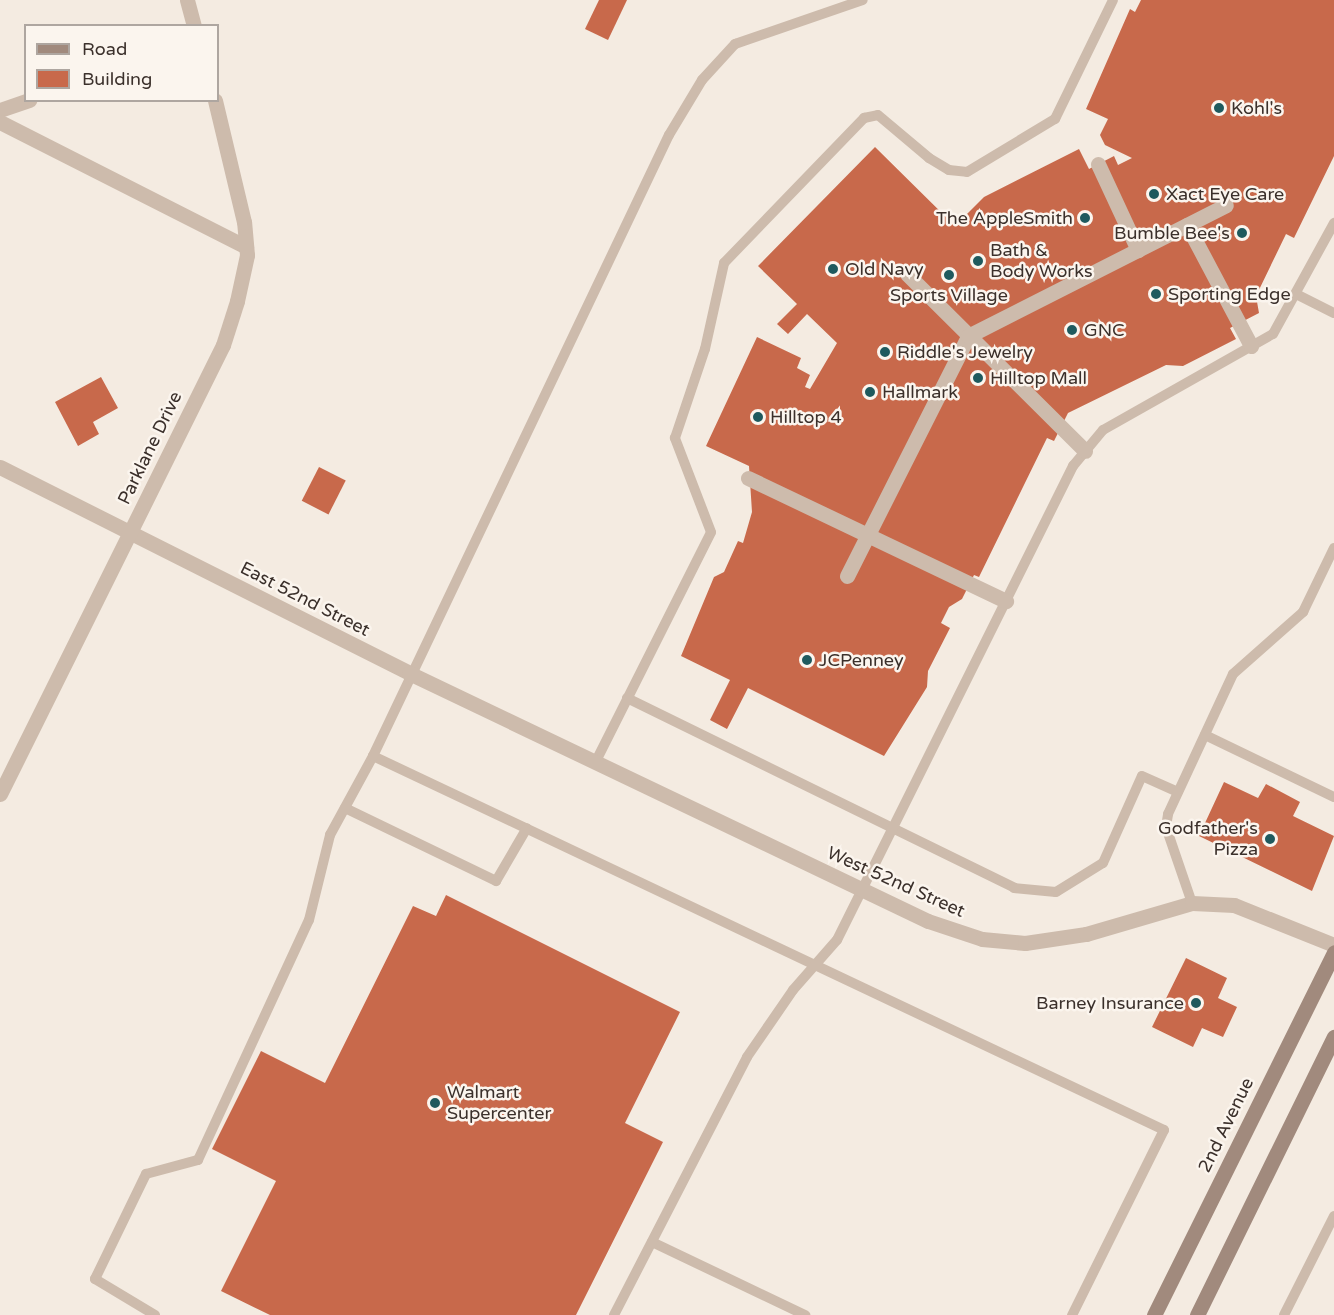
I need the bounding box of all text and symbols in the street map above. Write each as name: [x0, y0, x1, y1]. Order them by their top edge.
legend: [24, 24, 219, 102]
text: Road: [82, 38, 127, 60]
text: Building: [82, 68, 152, 90]
place label: Kohl's: [1231, 97, 1282, 119]
marker: Kohl's: [1212, 101, 1226, 115]
place label: Xact Eye Care: [1166, 183, 1284, 205]
marker: Xact Eye Care: [1147, 187, 1161, 201]
place label: The AppleSmith: [936, 207, 1073, 229]
marker: The AppleSmith: [1078, 211, 1092, 225]
place label: Bumble Bee's: [1114, 222, 1230, 244]
marker: Bumble Bee's: [1235, 226, 1249, 240]
place label: Bath & Body Works: [990, 240, 1093, 282]
marker: Bath & Body Works: [971, 254, 985, 268]
place label: Old Navy: [845, 258, 924, 280]
marker: Old Navy: [826, 262, 840, 276]
marker: Sports Village: [942, 268, 956, 282]
place label: Sporting Edge: [1168, 283, 1291, 305]
place label: Sports Village: [890, 284, 1008, 306]
marker: Sporting Edge: [1149, 287, 1163, 301]
place label: GNC: [1084, 319, 1125, 341]
marker: GNC: [1065, 323, 1079, 337]
place label: Riddle's Jewelry: [897, 341, 1033, 363]
marker: Riddle's Jewelry: [878, 345, 892, 359]
place label: Hilltop Mall: [990, 367, 1087, 389]
marker: Hilltop Mall: [971, 371, 985, 385]
place label: Hallmark: [882, 381, 958, 403]
marker: Hallmark: [863, 385, 877, 399]
street label: Parklane Drive: [113, 388, 187, 508]
place label: Hilltop 4: [770, 406, 842, 428]
marker: Hilltop 4: [751, 410, 765, 424]
street label: East 52nd Street: [237, 557, 373, 641]
place label: JCPenney: [819, 649, 904, 671]
marker: JCPenney: [800, 653, 814, 667]
place label: Godfather's Pizza: [1158, 818, 1258, 860]
marker: Godfather's Pizza: [1263, 832, 1277, 846]
street label: West 52nd Street: [824, 842, 968, 922]
place label: Barney Insurance: [1036, 992, 1184, 1014]
marker: Barney Insurance: [1189, 996, 1203, 1010]
street label: 2nd Avenue: [1194, 1074, 1258, 1176]
place label: Walmart Supercenter: [447, 1082, 551, 1124]
marker: Walmart Supercenter: [428, 1096, 442, 1110]

